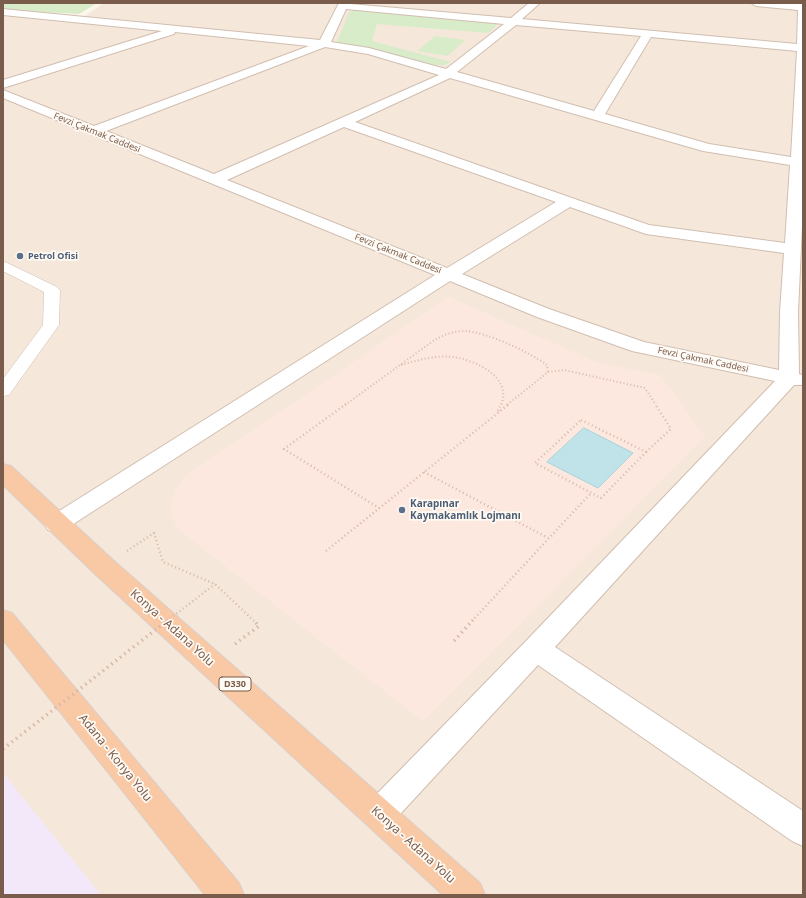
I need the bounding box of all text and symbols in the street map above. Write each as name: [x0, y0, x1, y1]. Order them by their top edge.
street label: Fevzi Çakmak Caddesi: [52, 111, 142, 155]
street label: Fevzi Çakmak Caddesi: [353, 232, 443, 276]
marker: Petrol Ofisi: [15, 251, 25, 261]
place label: Petrol Ofisi: [28, 251, 78, 261]
street label: Fevzi Çakmak Caddesi: [657, 345, 749, 375]
place label: Karapınar Kaymakamlık Lojmanı: [410, 498, 521, 522]
marker: Karapınar Kaymakamlık Lojmanı: [397, 505, 407, 515]
street label: Konya - Adana Yolu: [127, 586, 217, 670]
road number: D330: [219, 677, 251, 691]
street label: Adana - Konya Yolu: [75, 711, 155, 805]
street label: Konya - Adana Yolu: [368, 803, 458, 887]

